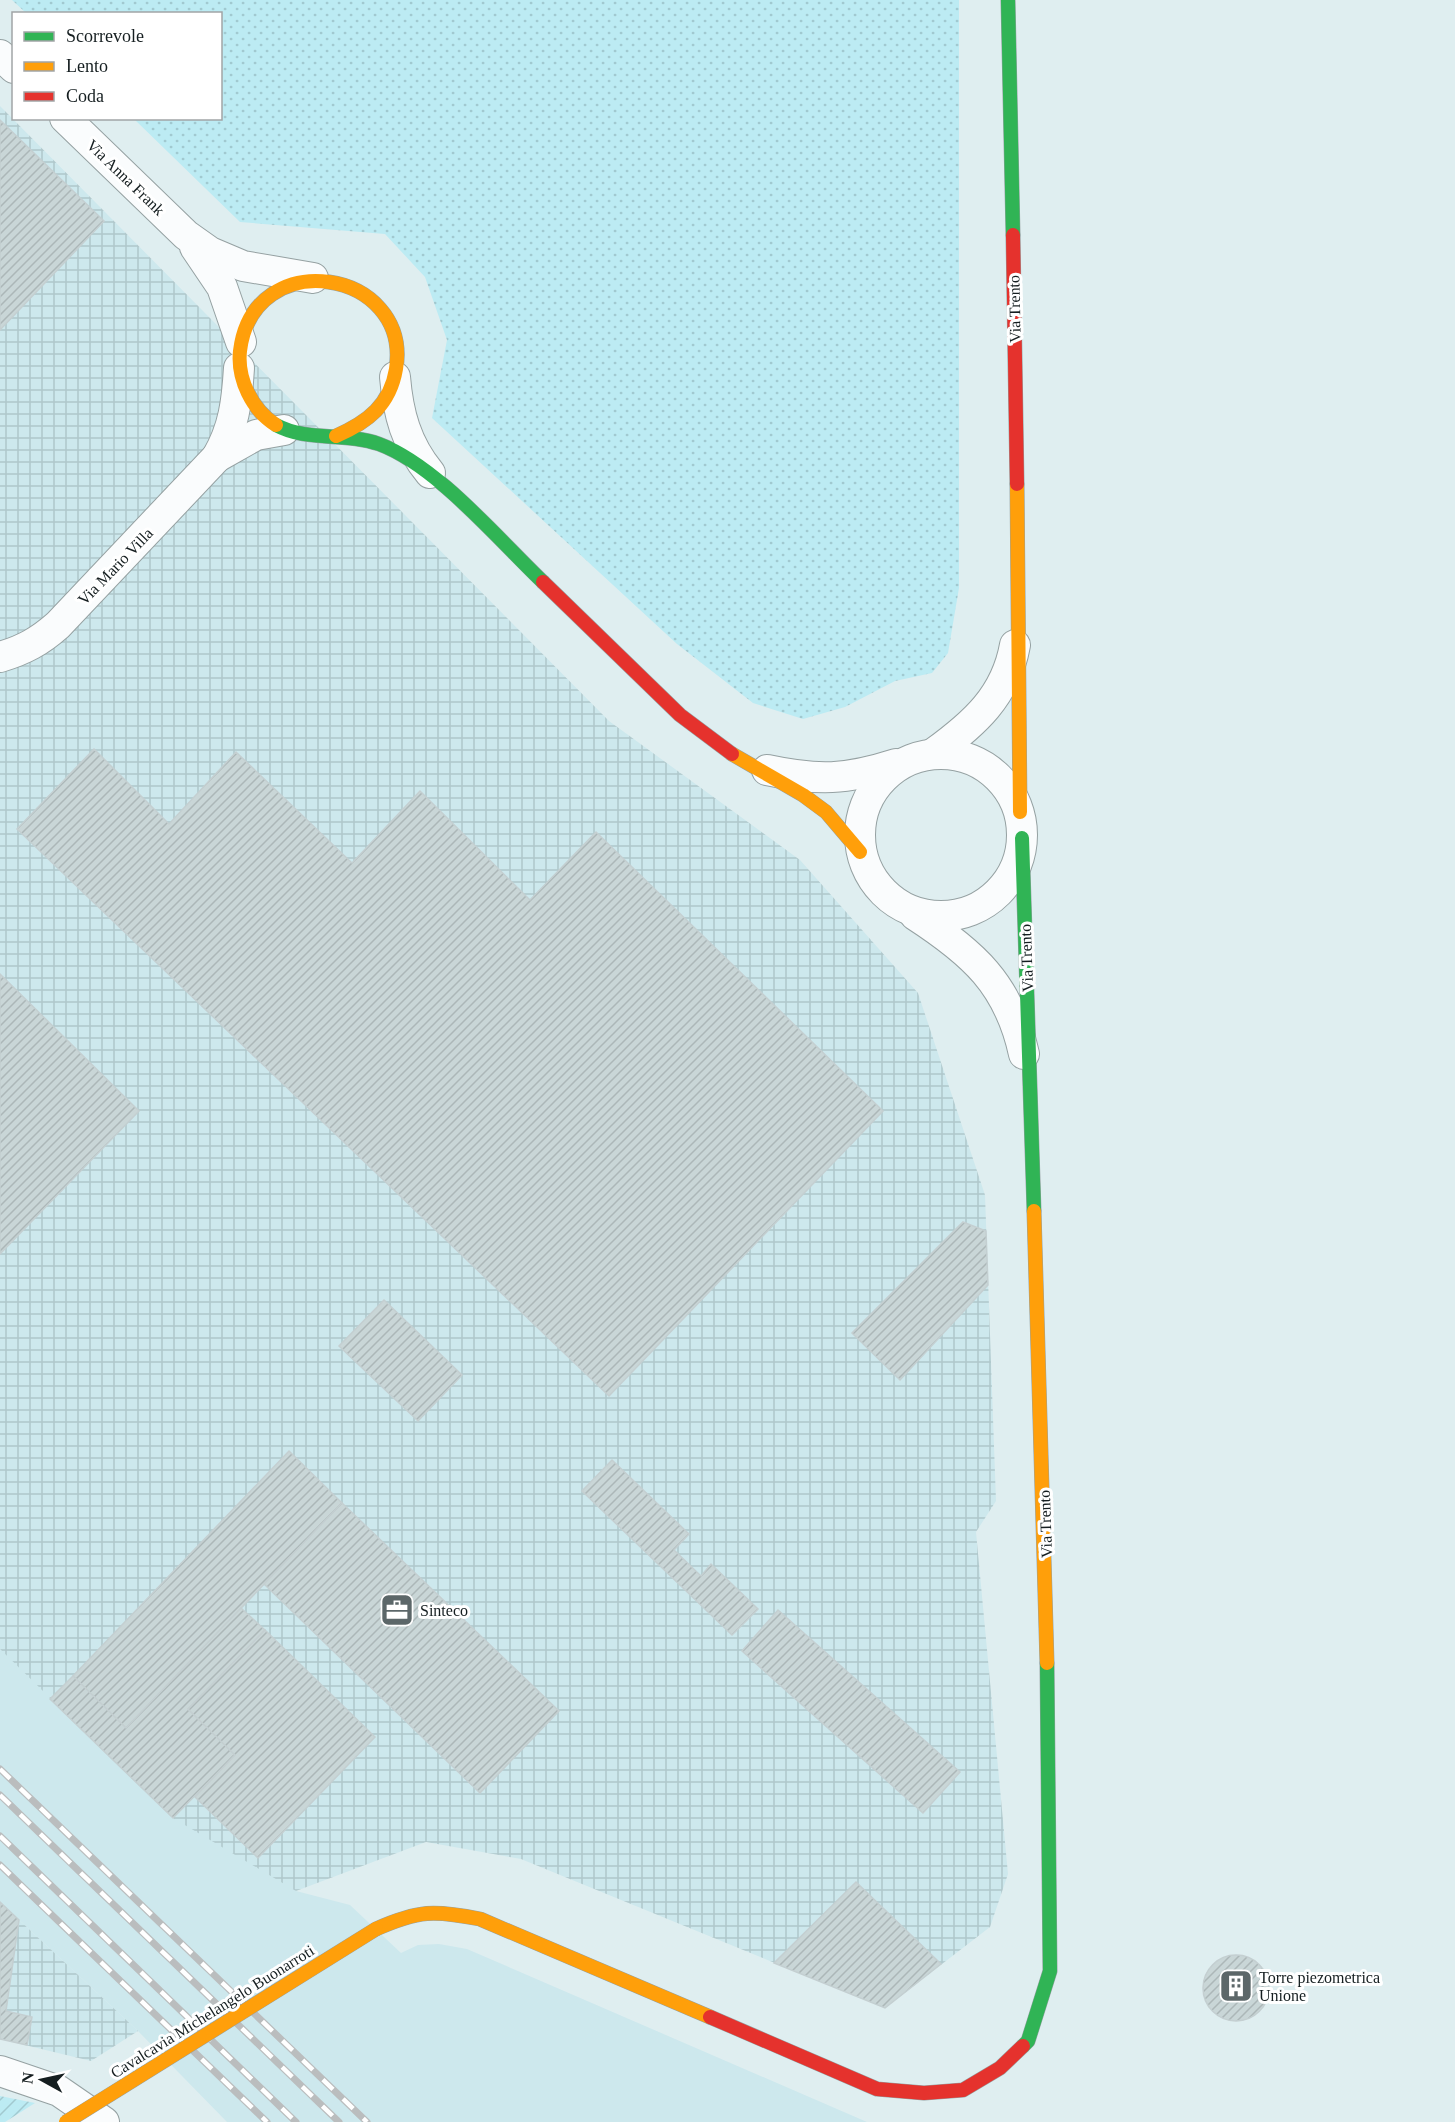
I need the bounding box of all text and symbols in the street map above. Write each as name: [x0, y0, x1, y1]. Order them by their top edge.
legend: [12, 12, 222, 120]
text: Scorrevole: [66, 26, 144, 46]
text: Lento: [66, 56, 108, 76]
text: Coda: [66, 86, 104, 106]
street label: Via Anna Frank: [83, 136, 168, 219]
street label: Via Trento: [1005, 275, 1024, 343]
street label: Via Mario Villa: [75, 524, 156, 608]
street label: Via Trento: [1017, 924, 1036, 992]
street label: Via Trento: [1036, 1490, 1055, 1558]
office icon: Sinteco: [379, 1592, 415, 1628]
place label: Sinteco: [420, 1602, 468, 1619]
street label: Cavalcavia Michelangelo Buonarroti: [108, 1941, 318, 2082]
building icon: Torre piezometrica Unione: [1218, 1968, 1254, 2004]
place label: Torre piezometrica Unione: [1259, 1969, 1380, 2004]
north arrow: [12, 2050, 72, 2110]
text: N: [18, 2071, 37, 2085]

